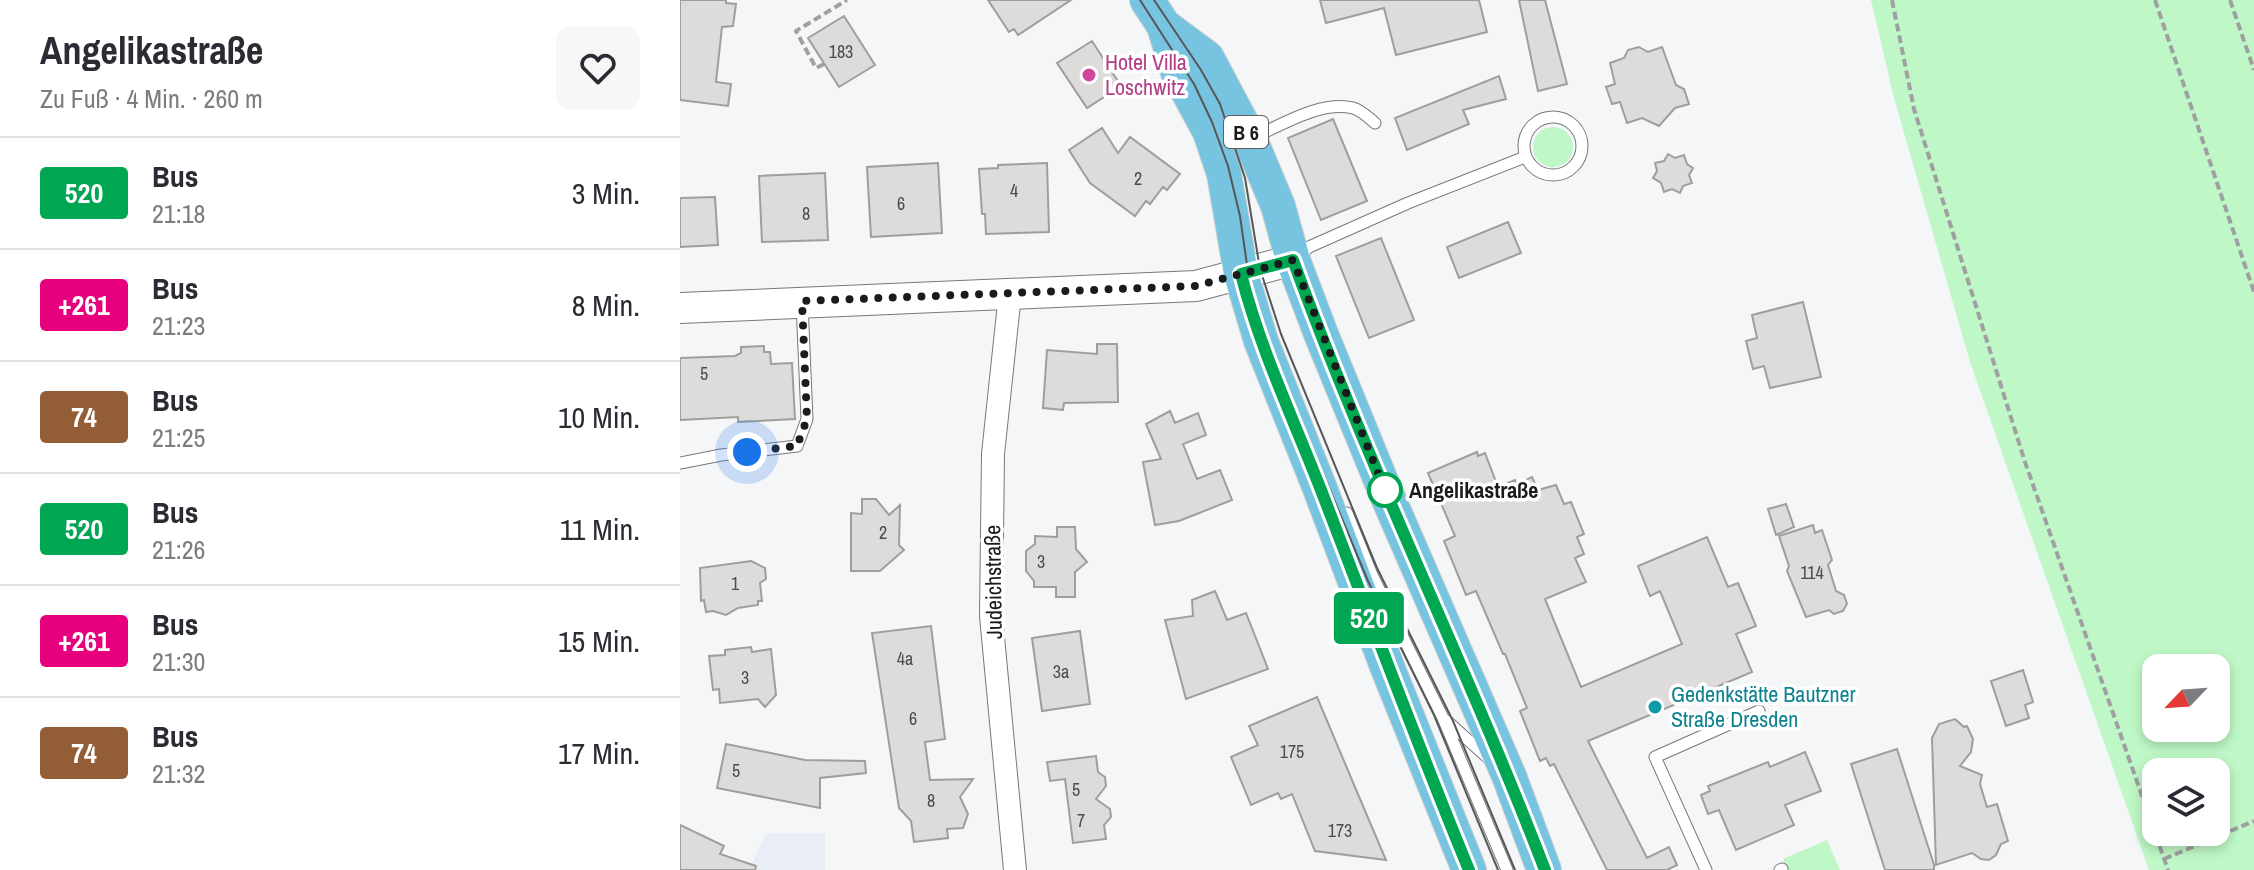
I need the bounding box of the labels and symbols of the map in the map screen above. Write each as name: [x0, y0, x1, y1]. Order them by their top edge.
house number: 183: [829, 39, 853, 64]
place label: Hotel Villa Loschwitz: [1105, 47, 1187, 102]
marker: Hotel Villa Loschwitz: [1080, 66, 1098, 84]
road number: B 6: [1224, 116, 1268, 148]
house number: 2: [1134, 166, 1142, 191]
house number: 4: [1010, 178, 1018, 203]
house number: 6: [897, 191, 905, 216]
house number: 8: [802, 201, 810, 226]
house number: 5: [700, 361, 708, 386]
your location: [727, 432, 767, 472]
marker: Angelikastraße: [1368, 473, 1402, 507]
place label: Angelikastraße: [1409, 475, 1538, 505]
house number: 2: [879, 520, 887, 545]
street label: Judeichstraße: [977, 525, 1009, 639]
house number: 3: [1037, 549, 1045, 574]
house number: 114: [1800, 560, 1824, 585]
house number: 1: [731, 571, 740, 596]
line badge: 520: [1323, 592, 1415, 644]
house number: 4a: [897, 646, 913, 671]
north arrow: [2142, 654, 2230, 742]
house number: 3a: [1053, 659, 1069, 684]
house number: 3: [741, 665, 749, 690]
place label: Gedenkstätte Bautzner Straße Dresden: [1671, 679, 1856, 734]
marker: Gedenkstätte Bautzner Straße Dresden: [1646, 698, 1664, 716]
house number: 6: [909, 706, 917, 731]
house number: 175: [1280, 739, 1304, 764]
house number: 5: [732, 758, 740, 783]
house number: 5: [1072, 777, 1080, 802]
house number: 8: [927, 788, 935, 813]
house number: 7: [1077, 808, 1085, 833]
house number: 173: [1328, 818, 1352, 843]

